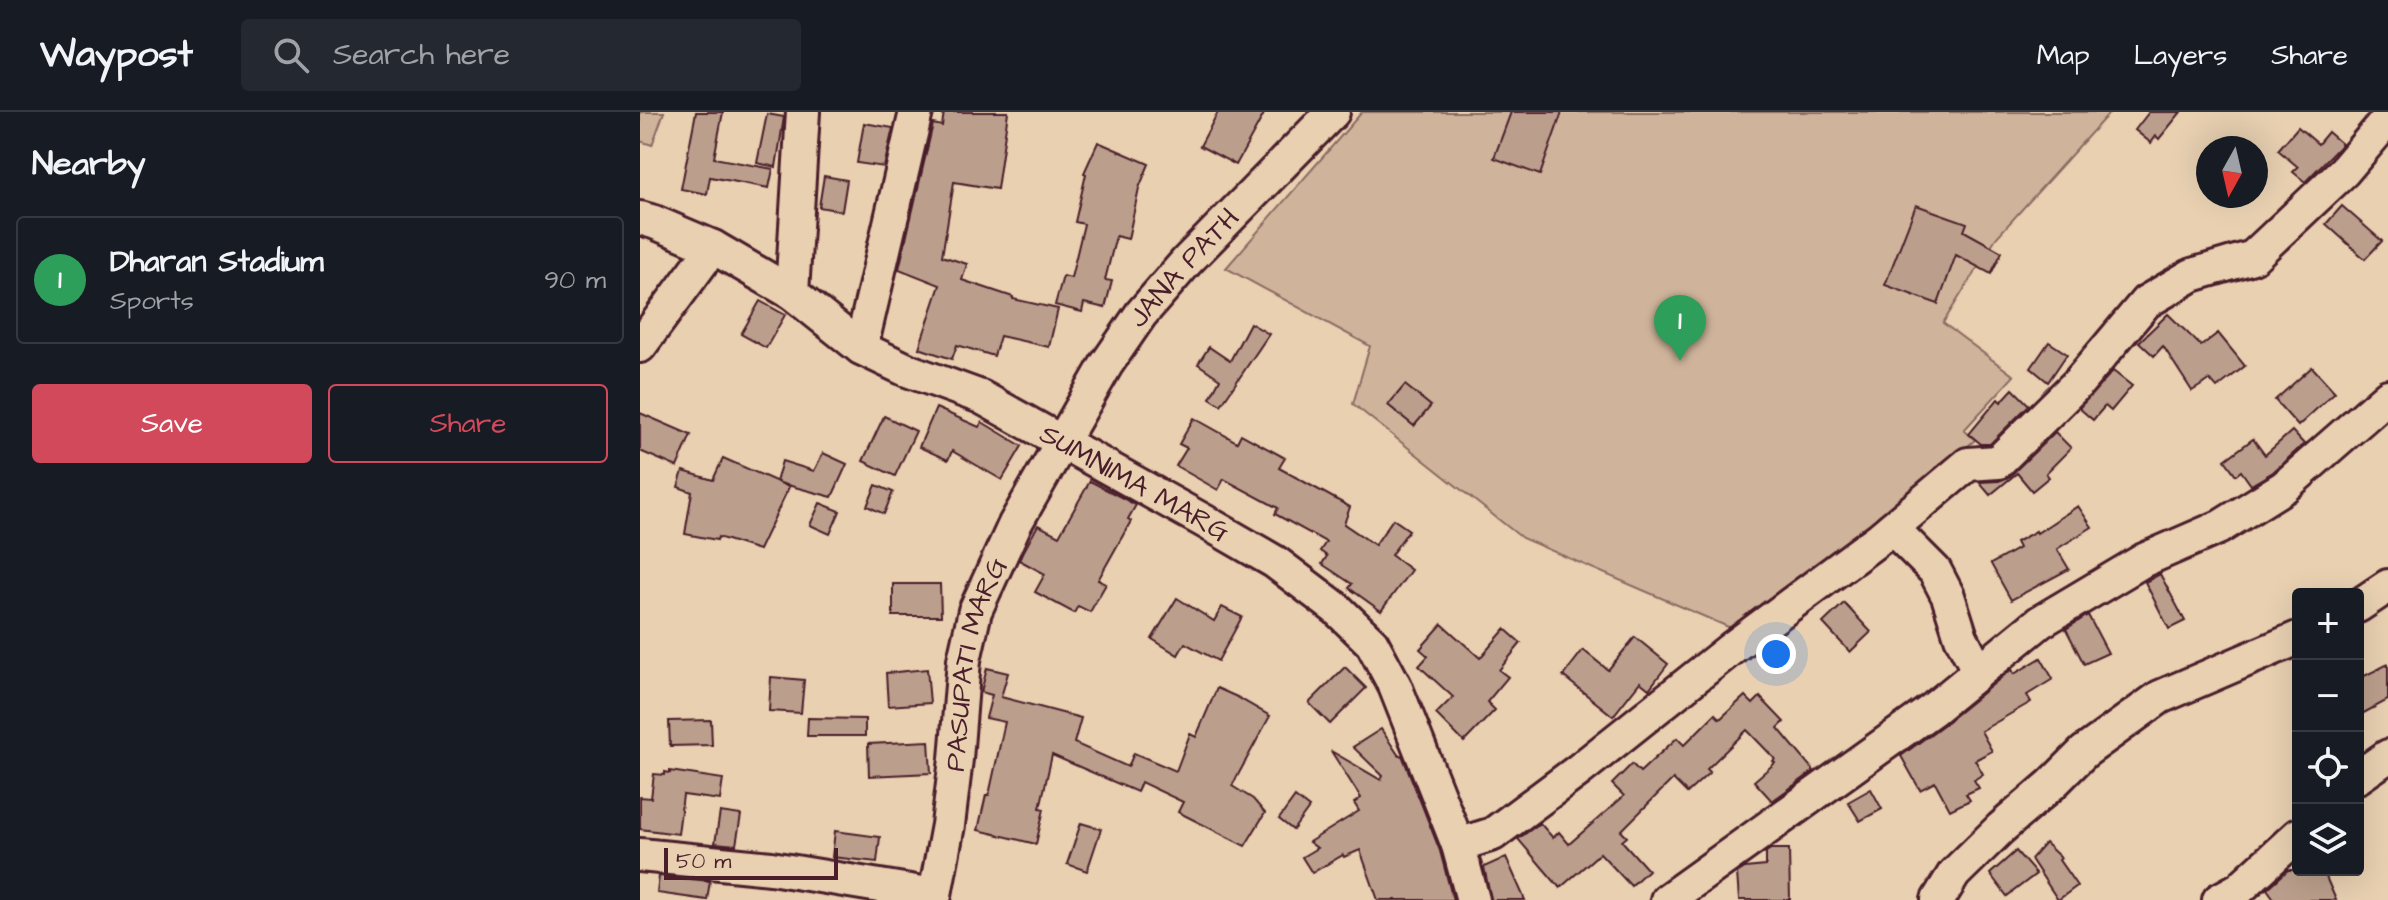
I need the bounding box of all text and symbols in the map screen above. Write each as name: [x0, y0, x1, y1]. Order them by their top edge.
search box: [241, 19, 801, 91]
text: Waypost: [40, 29, 193, 81]
icon: search: [269, 33, 313, 77]
text: Search here: [333, 34, 510, 76]
text: Map: [2037, 36, 2090, 75]
text: Layers: [2134, 36, 2227, 75]
text: Share: [2271, 36, 2348, 75]
north arrow: [2196, 136, 2268, 208]
text: Nearby: [32, 140, 146, 188]
street label: JANA PATH: [1118, 199, 1248, 335]
text: Dharan Stadium: [110, 241, 324, 283]
text: 1: [58, 262, 62, 298]
text: 90 m: [544, 262, 606, 298]
text: Sports: [110, 283, 194, 319]
pin: 1: [1654, 295, 1706, 361]
button: Save: [32, 384, 312, 463]
button: Share: [328, 384, 608, 463]
street label: SUMNIMA MARG: [1033, 414, 1237, 551]
street label: PASUPATI MARG: [935, 551, 1017, 773]
map controls: [2292, 588, 2364, 876]
button: +: [2292, 588, 2364, 660]
your location: [1756, 634, 1796, 674]
button: −: [2292, 660, 2364, 732]
button: locate: [2292, 732, 2364, 804]
button: layers: [2292, 804, 2364, 876]
scale bar: [664, 844, 838, 880]
text: 50 m: [676, 846, 731, 877]

